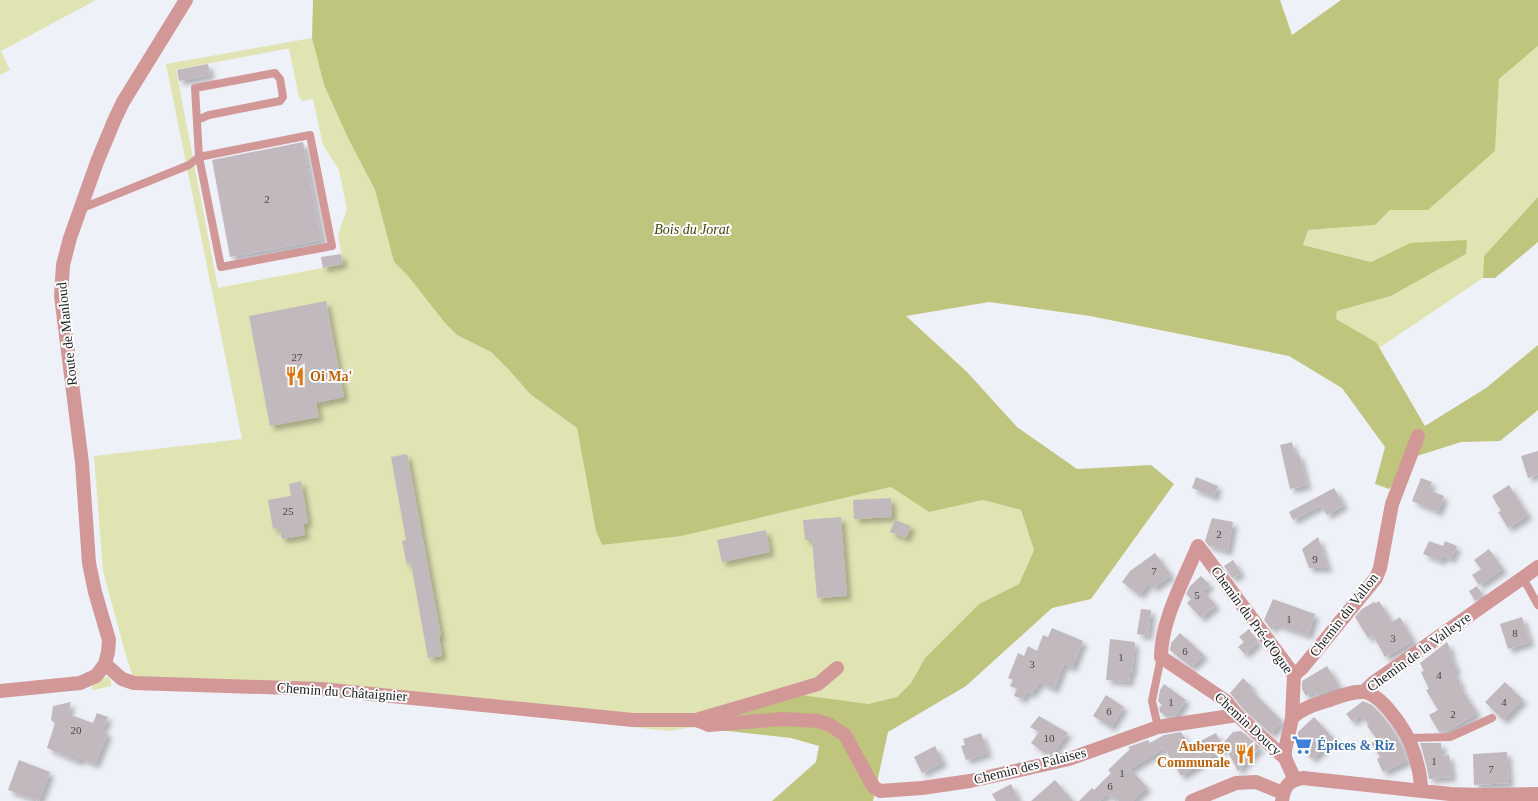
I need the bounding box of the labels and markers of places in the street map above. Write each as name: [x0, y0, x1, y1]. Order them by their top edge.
restaurant icon: Oi Ma': [284, 365, 306, 387]
place label: Oi Ma': [310, 369, 352, 384]
supermarket icon: Épices & Riz: [1291, 734, 1313, 756]
place label: Épices & Riz: [1317, 737, 1395, 753]
place label: Auberge Communale: [1157, 739, 1230, 770]
restaurant icon: Auberge Communale: [1234, 743, 1256, 765]

